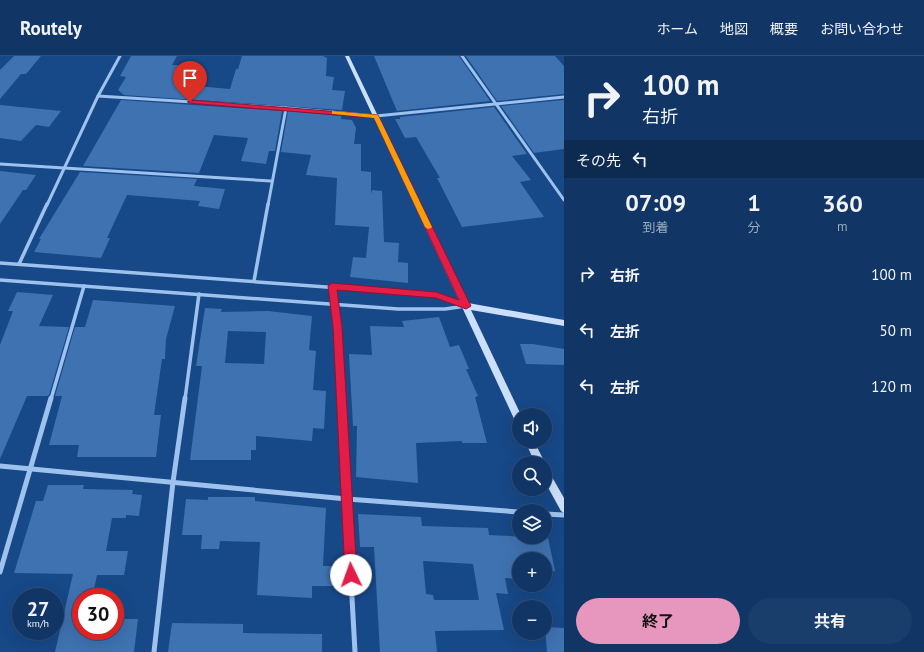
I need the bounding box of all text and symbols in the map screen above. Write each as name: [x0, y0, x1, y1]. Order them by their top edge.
text: Routely: [20, 16, 82, 40]
text: ホーム: [656, 20, 698, 38]
text: 地図: [720, 20, 748, 38]
text: 概要: [770, 20, 798, 38]
text: お問い合わせ: [820, 20, 904, 38]
pin: [173, 61, 207, 102]
text: 100 m: [642, 66, 719, 103]
icon: arrive: [179, 67, 201, 89]
icon: right: [576, 72, 628, 124]
text: 右折: [642, 105, 678, 128]
icon: left: [629, 148, 651, 170]
text: その先: [576, 151, 621, 170]
text: 07:09: [625, 187, 686, 218]
text: 1: [747, 187, 761, 218]
text: 360: [822, 188, 863, 219]
text: m: [837, 218, 848, 235]
text: 到着: [643, 219, 669, 236]
text: 分: [748, 219, 761, 236]
icon: right: [576, 263, 598, 285]
text: 100 m: [871, 265, 912, 284]
text: 右折: [610, 266, 640, 285]
icon: left: [576, 319, 598, 341]
text: 50 m: [879, 321, 912, 340]
text: 左折: [610, 322, 640, 341]
icon: left: [576, 375, 598, 397]
text: 120 m: [871, 377, 912, 396]
text: 左折: [610, 378, 640, 397]
map controls: [512, 408, 552, 640]
button: sound: [512, 408, 552, 448]
button: search: [512, 456, 552, 496]
button: layers: [512, 504, 552, 544]
button: +: [512, 552, 552, 592]
position arrow: [330, 554, 372, 596]
speed limit sign: 30: [72, 588, 124, 640]
text: 27: [27, 596, 49, 622]
button: 終了: [576, 598, 740, 644]
button: 共有: [748, 598, 912, 644]
button: −: [512, 600, 552, 640]
text: km/h: [27, 617, 49, 630]

